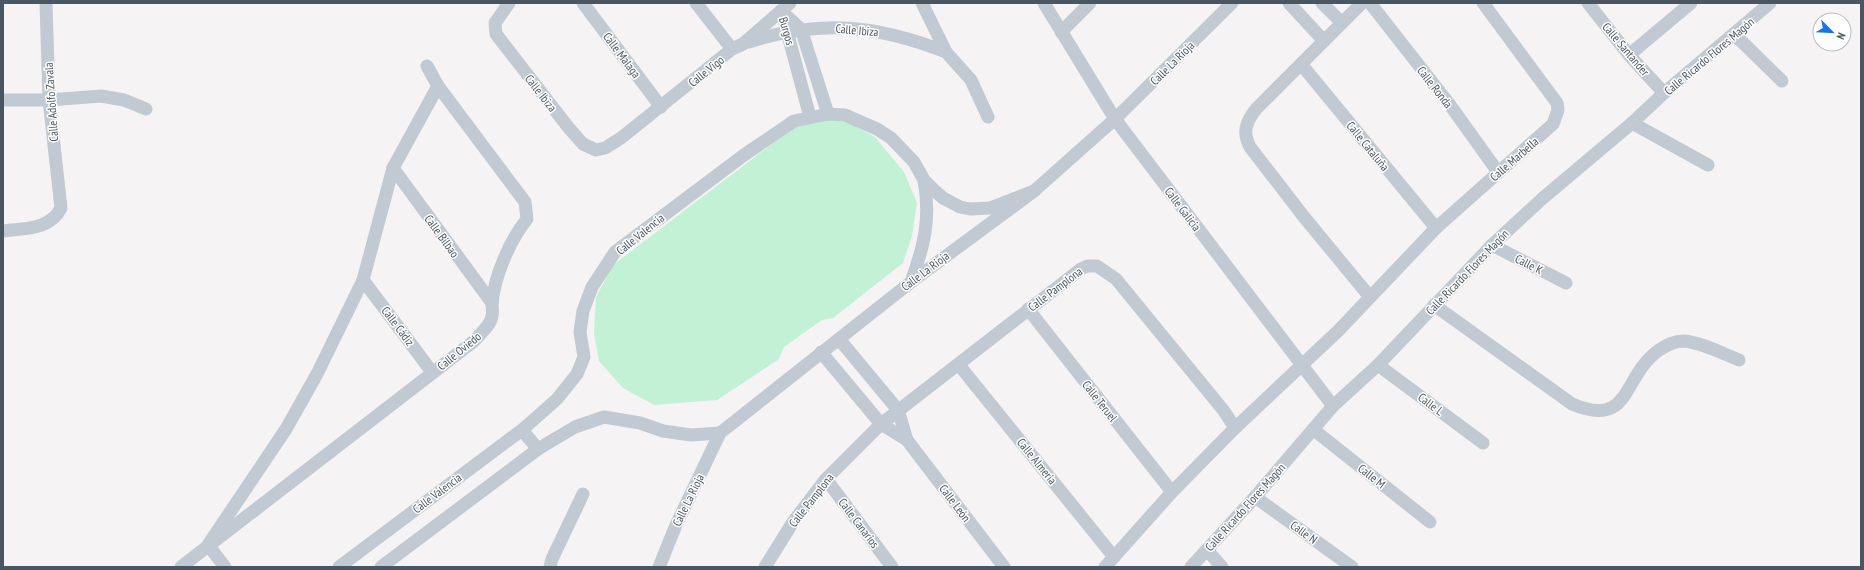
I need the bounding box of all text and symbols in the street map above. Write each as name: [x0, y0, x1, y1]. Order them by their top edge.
north arrow: [1812, 12, 1852, 52]
street label: Calle Ricardo Flores Magón: [1661, 14, 1757, 98]
street label: Burgos: [776, 15, 798, 47]
street label: Calle Santander: [1599, 19, 1653, 79]
street label: Calle Ibiza: [835, 21, 879, 39]
street label: Calle Malaga: [600, 29, 644, 81]
text: N: [1834, 31, 1849, 42]
street label: Calle La Rioja: [1147, 38, 1197, 88]
street label: Calle Vigo: [685, 52, 727, 90]
street label: Calle Adolfo Zavala: [41, 62, 61, 142]
street label: Calle Ronda: [1414, 63, 1456, 111]
street label: Calle Ibiza: [522, 71, 560, 115]
street label: Calle Cataluña: [1343, 118, 1393, 174]
street label: Calle Marbella: [1487, 134, 1542, 184]
street label: Calle Galicia: [1162, 184, 1204, 234]
street label: Calle Valencia: [613, 210, 667, 258]
street label: Calle Bilbao: [421, 212, 463, 260]
street label: Calle Ricardo Flores Magón: [1422, 226, 1512, 318]
street label: Calle La Rioja: [898, 248, 952, 294]
street label: Calle K: [1513, 251, 1545, 277]
street label: Calle Pamplona: [1025, 264, 1085, 314]
street label: Calle Cádiz: [378, 303, 418, 349]
street label: Calle Oviedo: [434, 329, 484, 373]
street label: Calle Teruel: [1079, 377, 1121, 425]
street label: Calle L: [1415, 390, 1447, 418]
street label: Calle Almeria: [1014, 435, 1060, 487]
street label: Calle Ricardo Flores Magón: [1202, 460, 1288, 554]
street label: Calle M: [1355, 461, 1389, 491]
street label: Calle Valencia: [410, 470, 465, 516]
street label: Calle Pamplona: [785, 470, 837, 530]
street label: Calle La Rioja: [669, 471, 707, 529]
street label: Calle León: [936, 481, 974, 525]
street label: Calle Canarios: [835, 495, 883, 551]
street label: Calle N: [1288, 517, 1320, 547]

